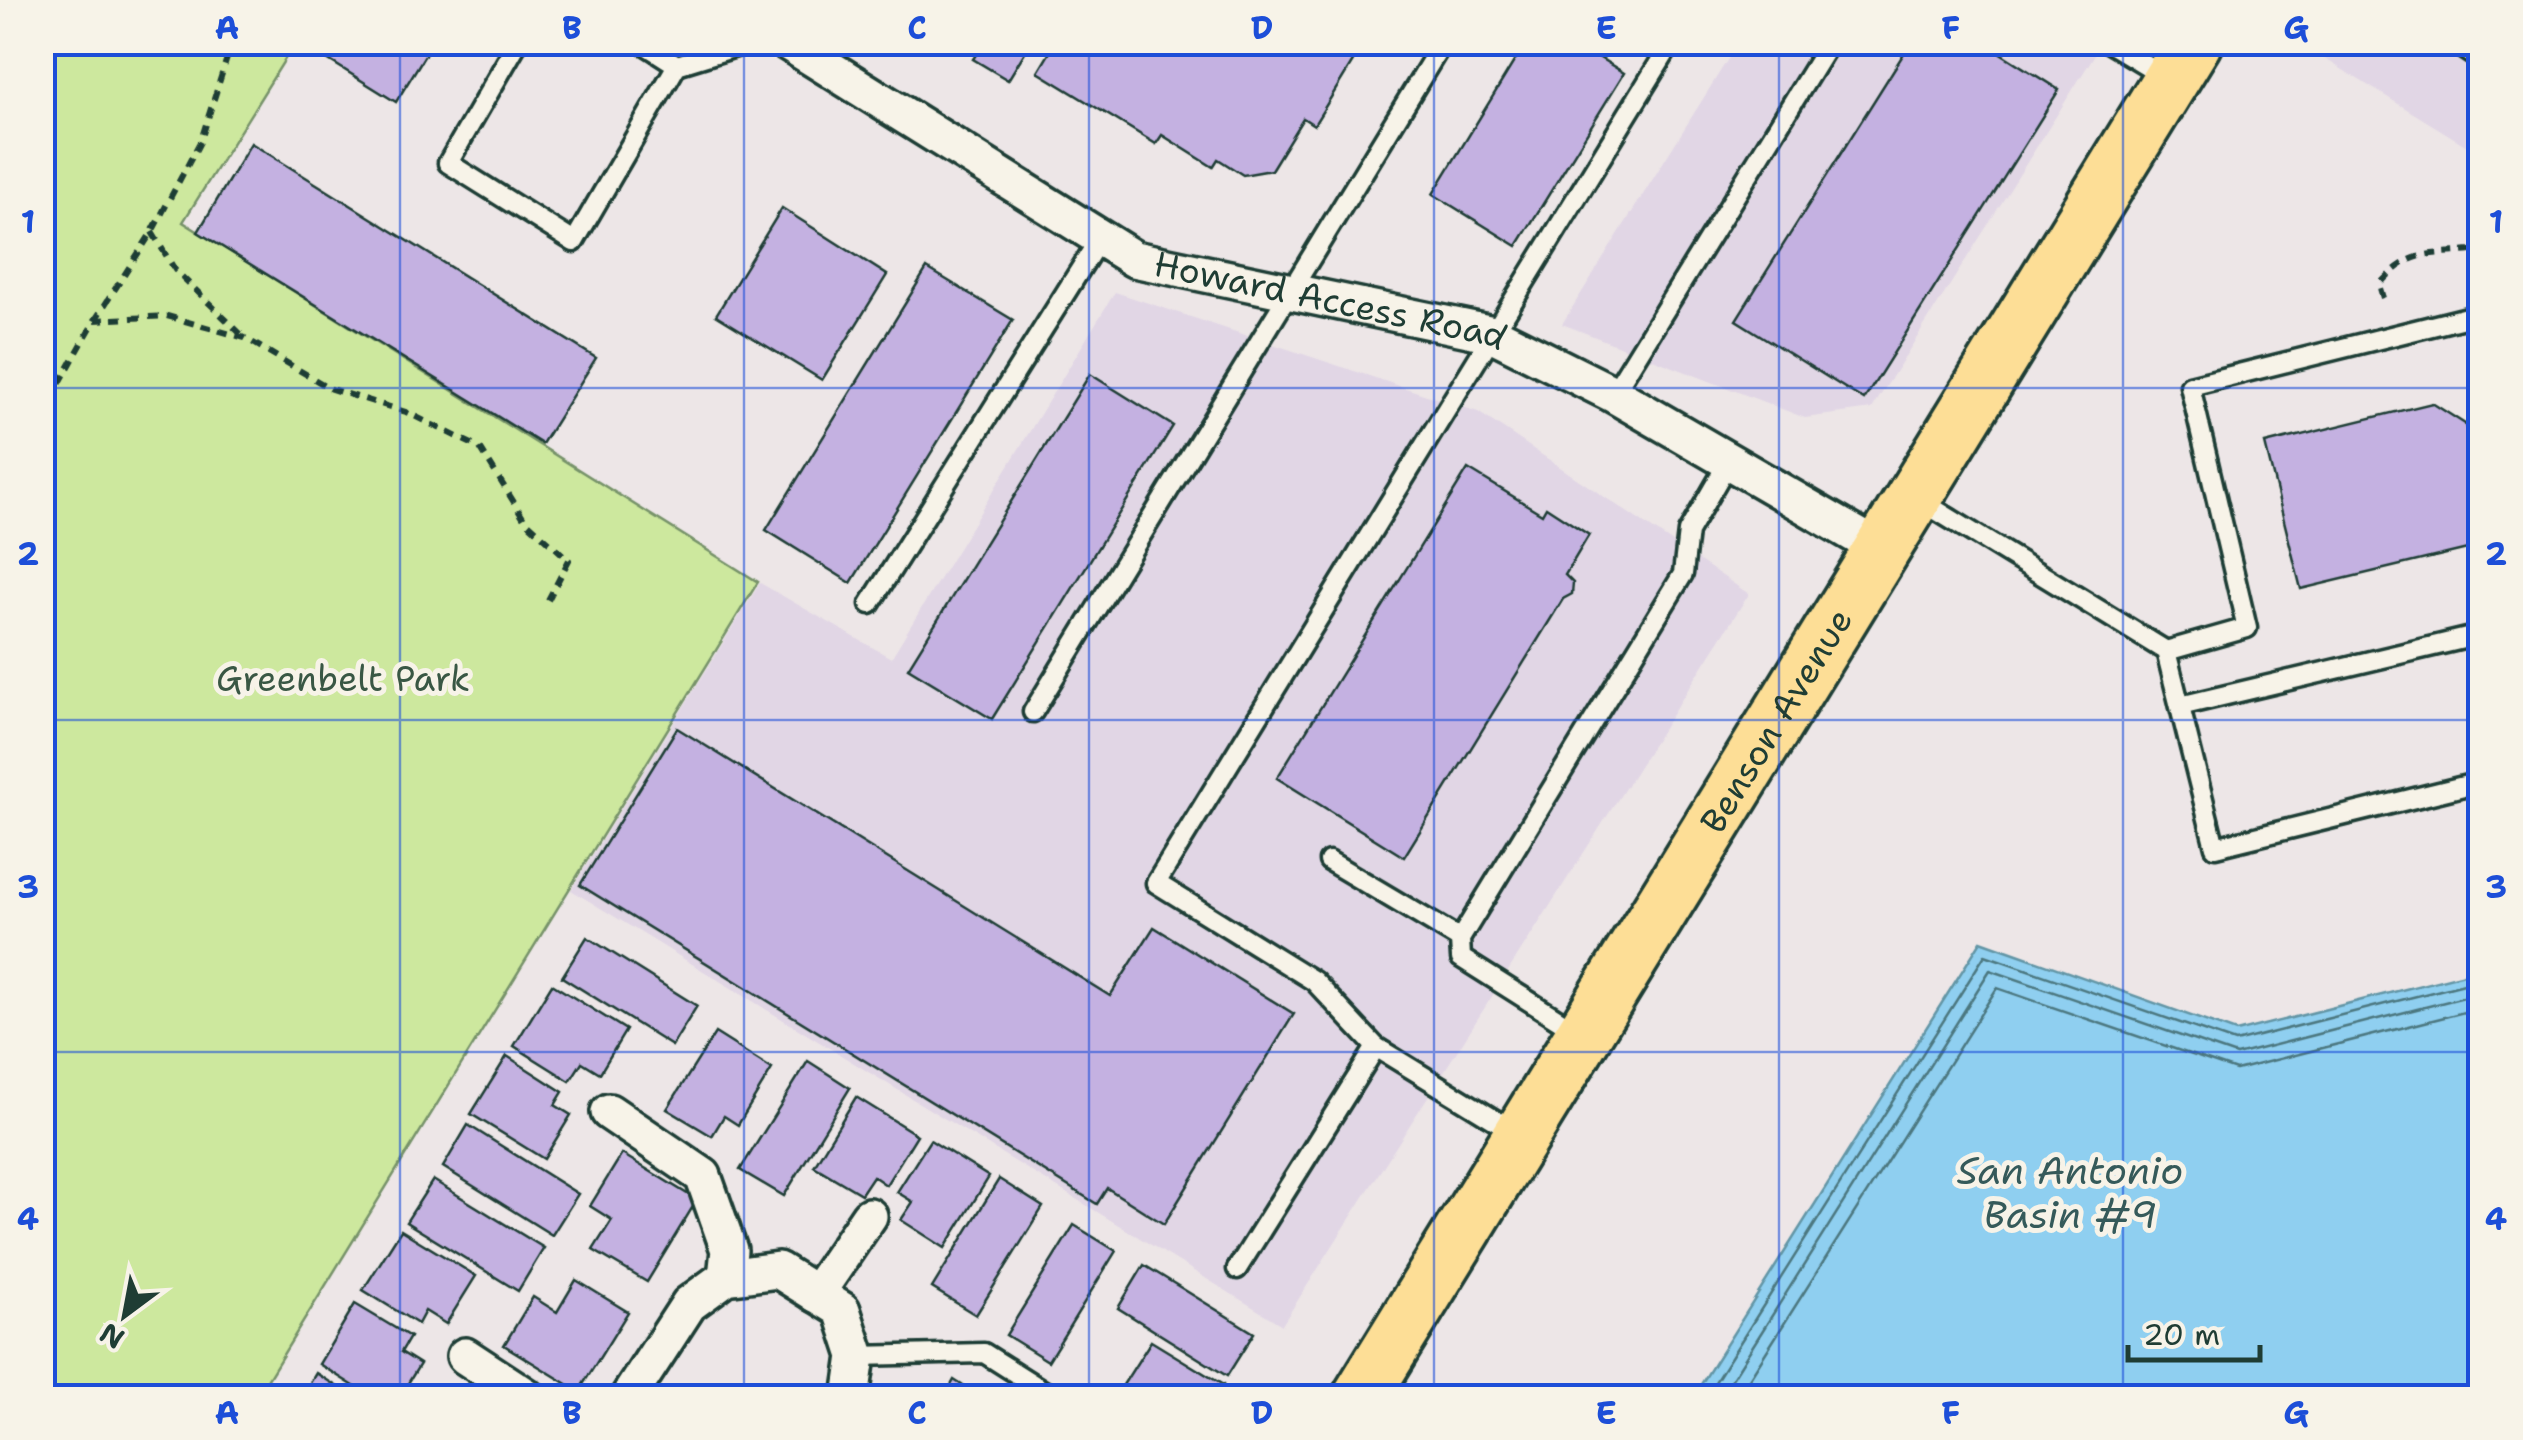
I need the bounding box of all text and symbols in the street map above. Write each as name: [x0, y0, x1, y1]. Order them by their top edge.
text: A: [215, 6, 239, 49]
text: B: [562, 6, 582, 49]
text: C: [907, 6, 927, 49]
text: D: [1251, 6, 1273, 49]
text: E: [1595, 6, 1617, 49]
text: F: [1942, 6, 1960, 49]
text: G: [2283, 6, 2309, 49]
text: 1: [21, 200, 35, 243]
text: 1: [2489, 200, 2503, 243]
street label: Howard Access Road: [1150, 240, 1516, 361]
text: 2: [17, 532, 39, 575]
text: 2: [2485, 532, 2507, 575]
street label: Benson Avenue: [1689, 599, 1863, 842]
park label: Greenbelt Park: [216, 655, 470, 702]
text: 3: [17, 865, 39, 908]
text: 3: [2485, 865, 2507, 908]
water label: San Antonio Basin #9: [1957, 1145, 2183, 1240]
text: 4: [17, 1197, 39, 1240]
text: 4: [2485, 1197, 2507, 1240]
north arrow: [75, 1265, 175, 1365]
scale bar: [2128, 1300, 2260, 1362]
text: N: [92, 1314, 131, 1358]
text: 20 m: [2143, 1314, 2220, 1355]
text: A: [215, 1391, 239, 1434]
text: B: [562, 1391, 582, 1434]
text: C: [907, 1391, 927, 1434]
text: D: [1251, 1391, 1273, 1434]
text: E: [1595, 1391, 1617, 1434]
text: F: [1942, 1391, 1960, 1434]
text: G: [2283, 1391, 2309, 1434]

